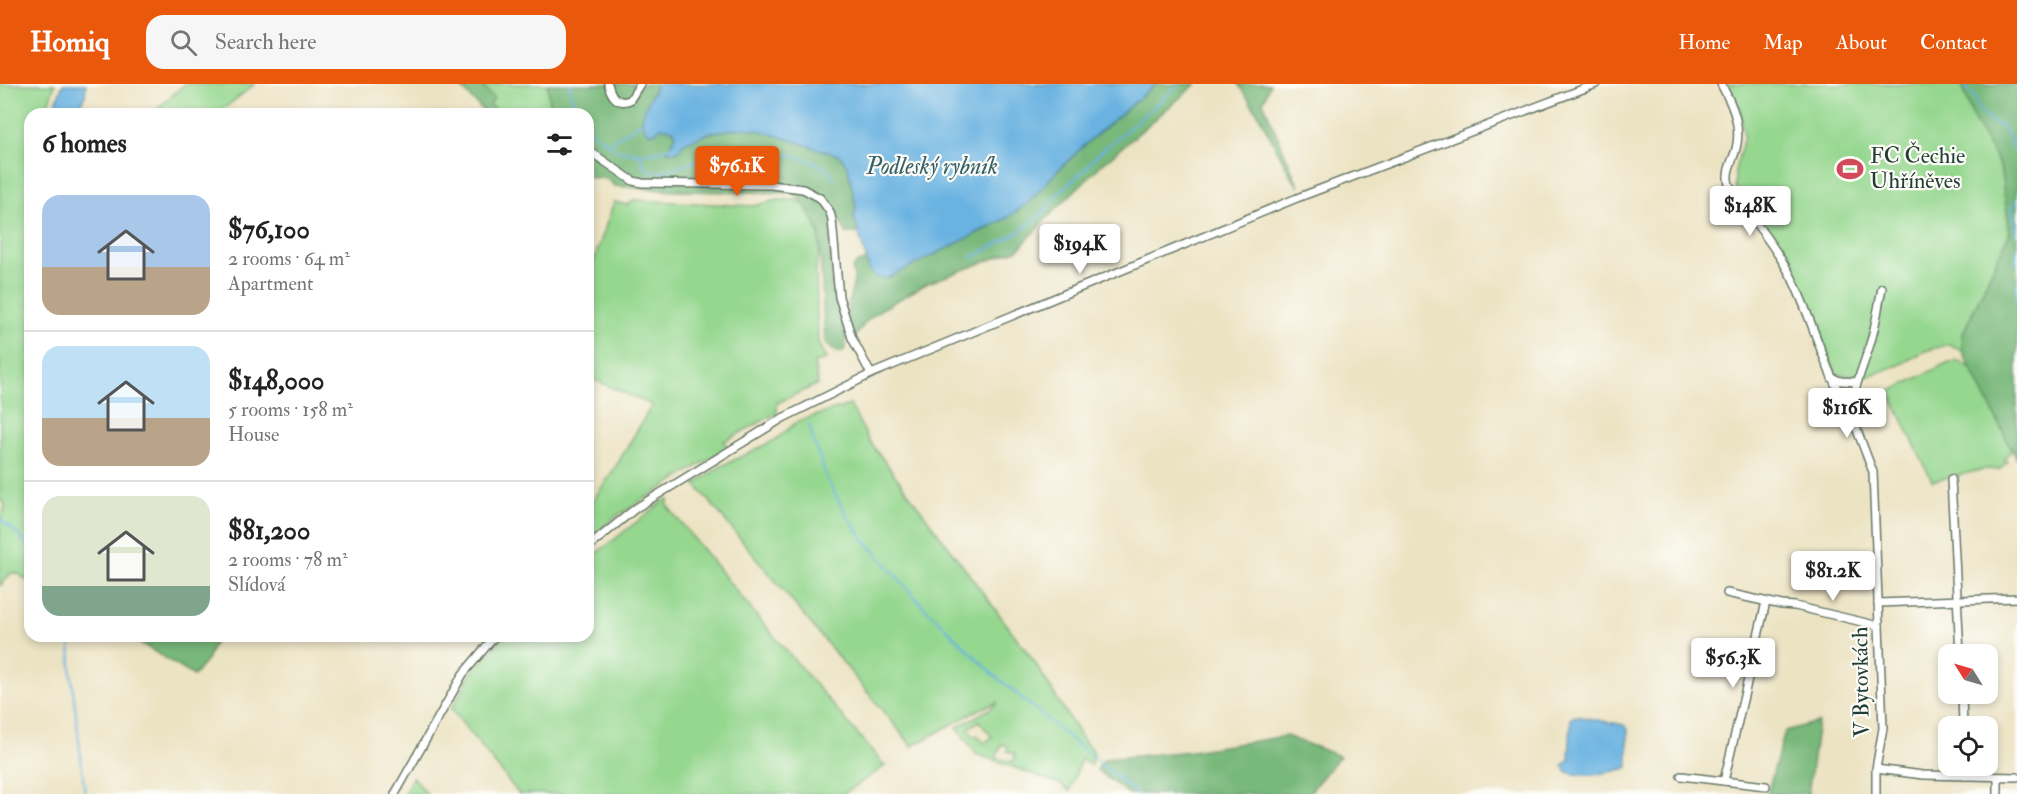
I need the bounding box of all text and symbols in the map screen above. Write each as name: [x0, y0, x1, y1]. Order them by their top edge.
search box: [146, 15, 566, 69]
text: Homiq: [30, 25, 110, 60]
icon: search: [167, 26, 200, 59]
text: Search here: [215, 28, 316, 56]
text: Home: [1678, 29, 1730, 56]
text: Map: [1763, 29, 1803, 56]
text: About: [1836, 29, 1887, 56]
text: Contact: [1920, 29, 1987, 56]
text: 6 homes: [42, 128, 127, 160]
icon: filters: [543, 128, 576, 161]
place label: FC Čechie Uhříněves: [1870, 141, 1965, 195]
pin: $76.1K: [688, 146, 786, 197]
water label: Podleský rybník: [865, 151, 998, 182]
text: $76.1K: [709, 153, 765, 178]
sports icon: FC Čechie Uhříněves: [1835, 154, 1865, 184]
pin: $148K: [1708, 186, 1792, 237]
text: $148K: [1724, 193, 1776, 218]
text: $76,100: [228, 214, 310, 246]
icon: home: [90, 219, 162, 291]
pin: $194K: [1038, 224, 1122, 275]
text: $194K: [1053, 231, 1107, 256]
text: 2 rooms · 64 m²: [228, 246, 350, 271]
text: Apartment: [228, 271, 313, 296]
text: $148,000: [228, 365, 324, 397]
icon: home: [90, 370, 162, 442]
pin: $116K: [1805, 388, 1889, 439]
text: $116K: [1822, 395, 1872, 420]
text: 5 rooms · 158 m²: [228, 397, 353, 422]
text: House: [228, 422, 279, 447]
text: $81,200: [228, 515, 310, 547]
icon: home: [90, 520, 162, 592]
text: 2 rooms · 78 m²: [228, 547, 348, 572]
pin: $81.2K: [1784, 551, 1882, 602]
text: $81.2K: [1805, 558, 1861, 583]
text: Slídová: [228, 572, 286, 597]
street label: V Bytovkách: [1846, 626, 1876, 738]
pin: $56.3K: [1684, 638, 1782, 689]
north arrow: [1938, 644, 1998, 704]
map controls: [1938, 644, 1998, 776]
text: $56.3K: [1705, 645, 1761, 670]
button: locate: [1938, 716, 1998, 776]

